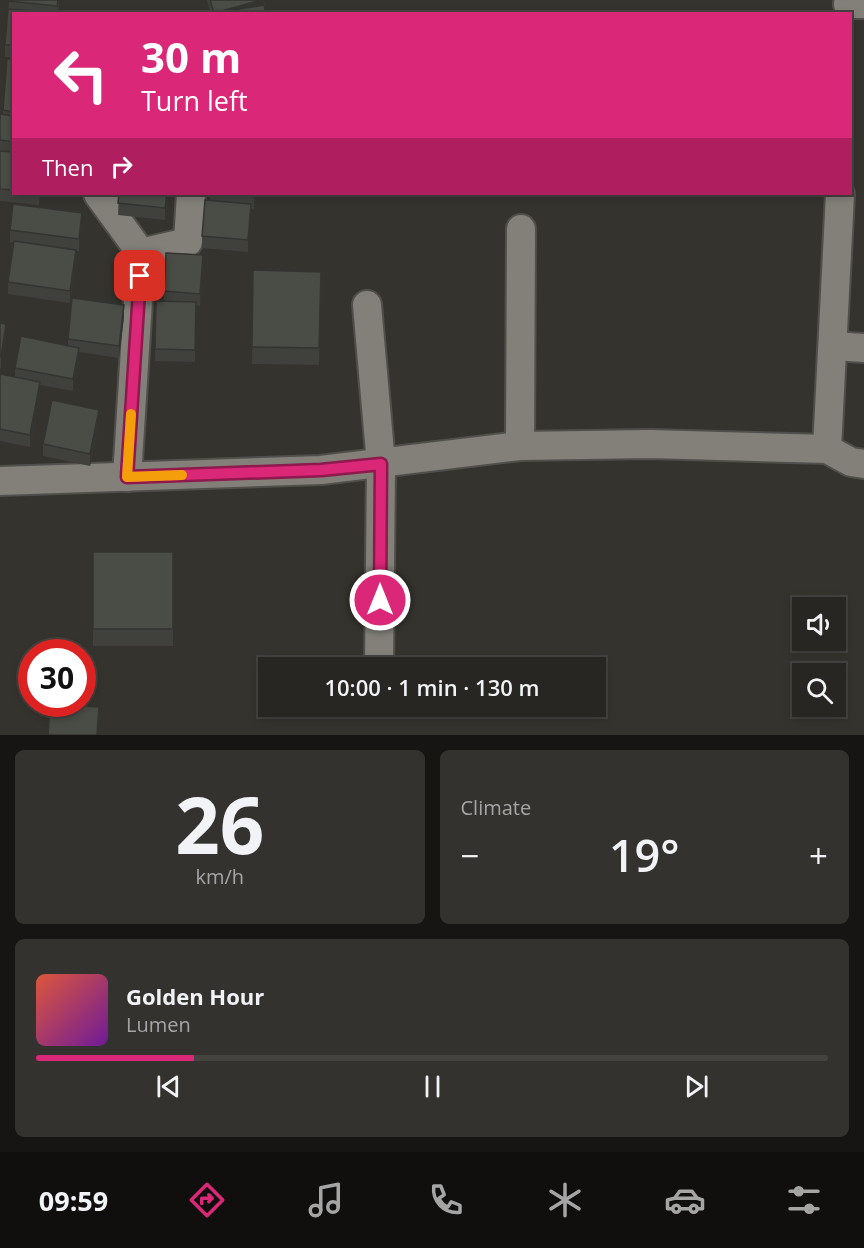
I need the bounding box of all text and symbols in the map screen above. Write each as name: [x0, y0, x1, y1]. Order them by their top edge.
text: 30 m: [141, 28, 241, 85]
icon: left: [42, 36, 120, 114]
text: Turn left: [141, 82, 248, 119]
icon: right: [105, 150, 138, 183]
text: Then: [42, 152, 93, 182]
pin: [114, 250, 165, 301]
icon: arrive: [123, 259, 156, 292]
position arrow: [348, 568, 412, 632]
map controls: [792, 597, 846, 717]
button: sound: [792, 597, 846, 651]
speed limit sign: 30: [18, 639, 96, 717]
button: search: [792, 663, 846, 717]
text: 10:00 · 1 min · 130 m: [324, 672, 540, 702]
text: 26: [175, 771, 264, 877]
text: Climate: [461, 794, 531, 821]
text: 19°: [609, 824, 680, 885]
text: −: [461, 833, 479, 878]
text: +: [809, 833, 828, 878]
text: km/h: [195, 863, 244, 890]
text: Golden Hour: [126, 981, 264, 1011]
text: Lumen: [126, 1011, 191, 1038]
icon: previous: [152, 1070, 185, 1103]
icon: pause: [416, 1070, 449, 1103]
icon: next: [680, 1070, 713, 1103]
icon: directions: [186, 1179, 228, 1221]
icon: music: [305, 1179, 347, 1221]
icon: phone: [425, 1179, 467, 1221]
icon: climate: [544, 1179, 586, 1221]
icon: car: [664, 1179, 706, 1221]
icon: filters: [783, 1179, 825, 1221]
text: 09:59: [39, 1182, 108, 1219]

